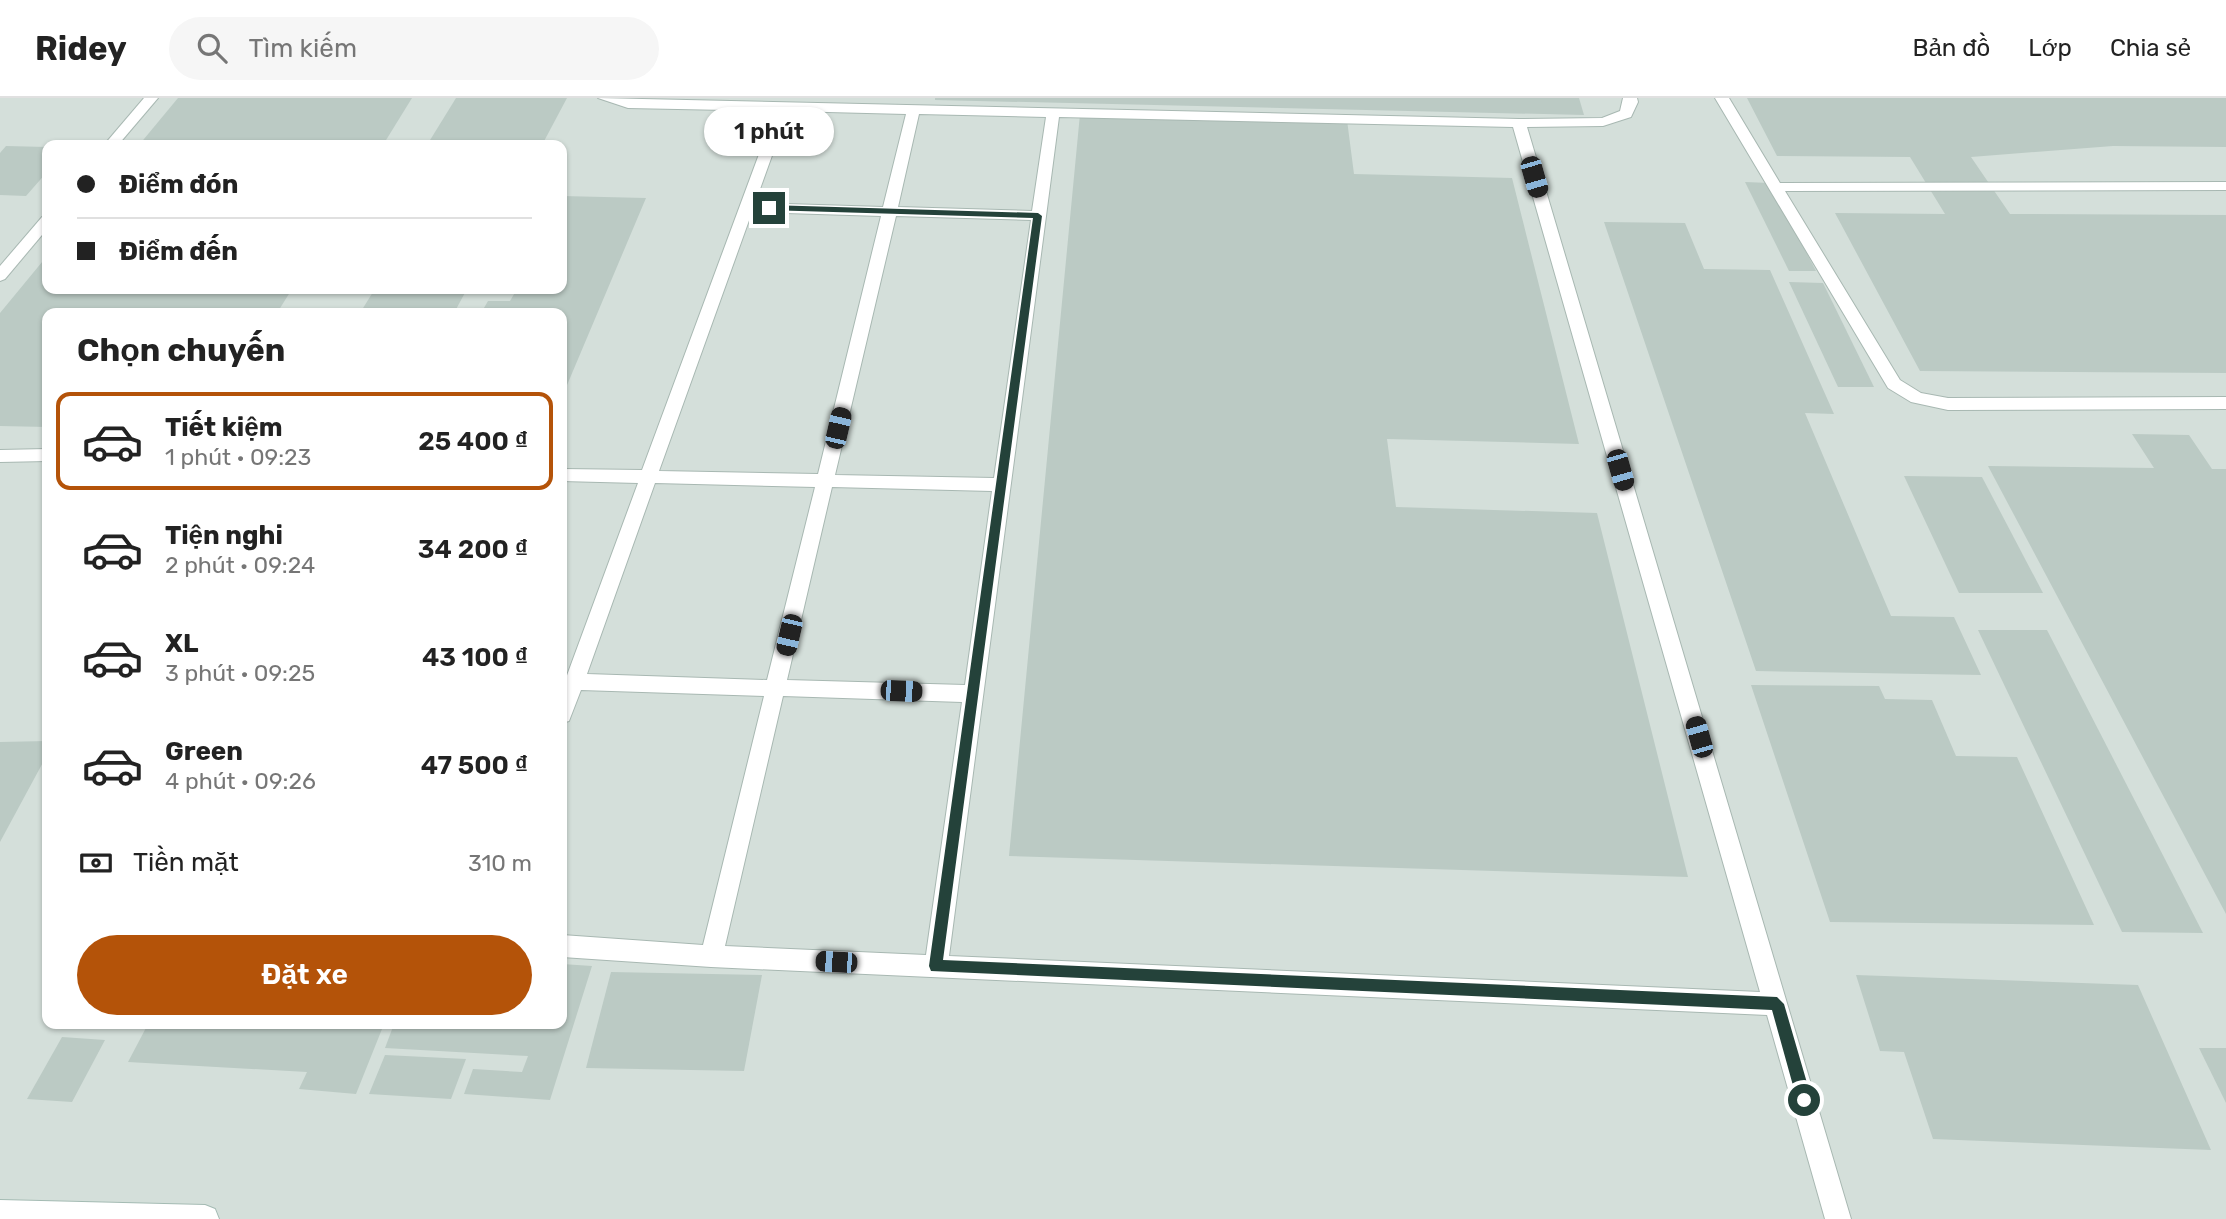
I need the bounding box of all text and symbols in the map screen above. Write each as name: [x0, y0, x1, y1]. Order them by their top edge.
search box: [169, 17, 659, 80]
text: Ridey: [35, 29, 127, 68]
icon: search: [193, 29, 231, 67]
text: Tìm kiếm: [249, 33, 357, 64]
text: Bản đồ: [1912, 34, 1990, 62]
text: Lớp: [2028, 34, 2072, 62]
text: Chia sẻ: [2110, 34, 2191, 62]
callout: 1 phút: [704, 106, 834, 155]
text: 1 phút: [734, 117, 804, 145]
car: [1519, 154, 1550, 200]
text: Điểm đón: [119, 169, 238, 200]
route end: [753, 192, 785, 224]
text: Điểm đến: [119, 236, 238, 267]
text: Chọn chuyến: [77, 331, 285, 369]
car: [824, 405, 853, 451]
icon: car: [81, 410, 144, 473]
text: Tiết kiệm: [165, 412, 283, 443]
text: 25 400 ₫: [418, 426, 528, 457]
text: 1 phút · 09:23: [165, 443, 311, 471]
car: [1605, 447, 1636, 493]
icon: car: [81, 518, 144, 581]
text: Tiện nghi: [165, 520, 283, 551]
text: 34 200 ₫: [418, 534, 528, 565]
text: 2 phút · 09:24: [165, 551, 315, 579]
car: [775, 612, 804, 658]
icon: car: [81, 626, 144, 689]
text: XL: [165, 628, 198, 659]
text: 43 100 ₫: [422, 642, 528, 673]
text: 3 phút · 09:25: [165, 659, 315, 687]
car: [880, 680, 923, 702]
car: [1684, 714, 1715, 760]
icon: car: [81, 734, 144, 797]
text: Green: [165, 736, 243, 767]
text: 47 500 ₫: [421, 750, 528, 781]
text: 4 phút · 09:26: [165, 767, 316, 795]
icon: cash: [77, 844, 115, 882]
text: Tiền mặt: [133, 847, 239, 878]
text: 310 m: [468, 849, 532, 877]
button: Đặt xe: [77, 935, 532, 1015]
car: [815, 950, 858, 974]
route start: [1788, 1084, 1820, 1116]

